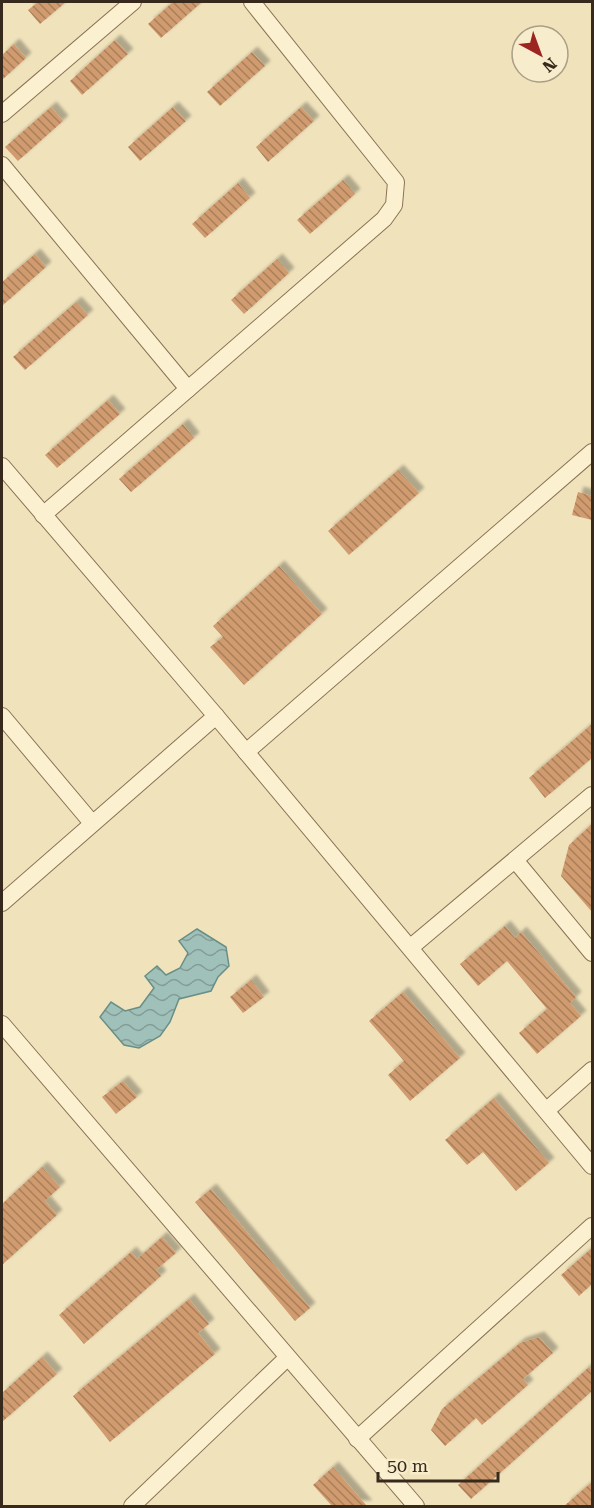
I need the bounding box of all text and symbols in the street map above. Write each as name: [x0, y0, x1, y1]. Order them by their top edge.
north arrow: [510, 24, 570, 84]
text: N: [539, 54, 560, 76]
scale bar: [378, 1445, 498, 1483]
text: 50 m: [387, 1455, 428, 1476]

